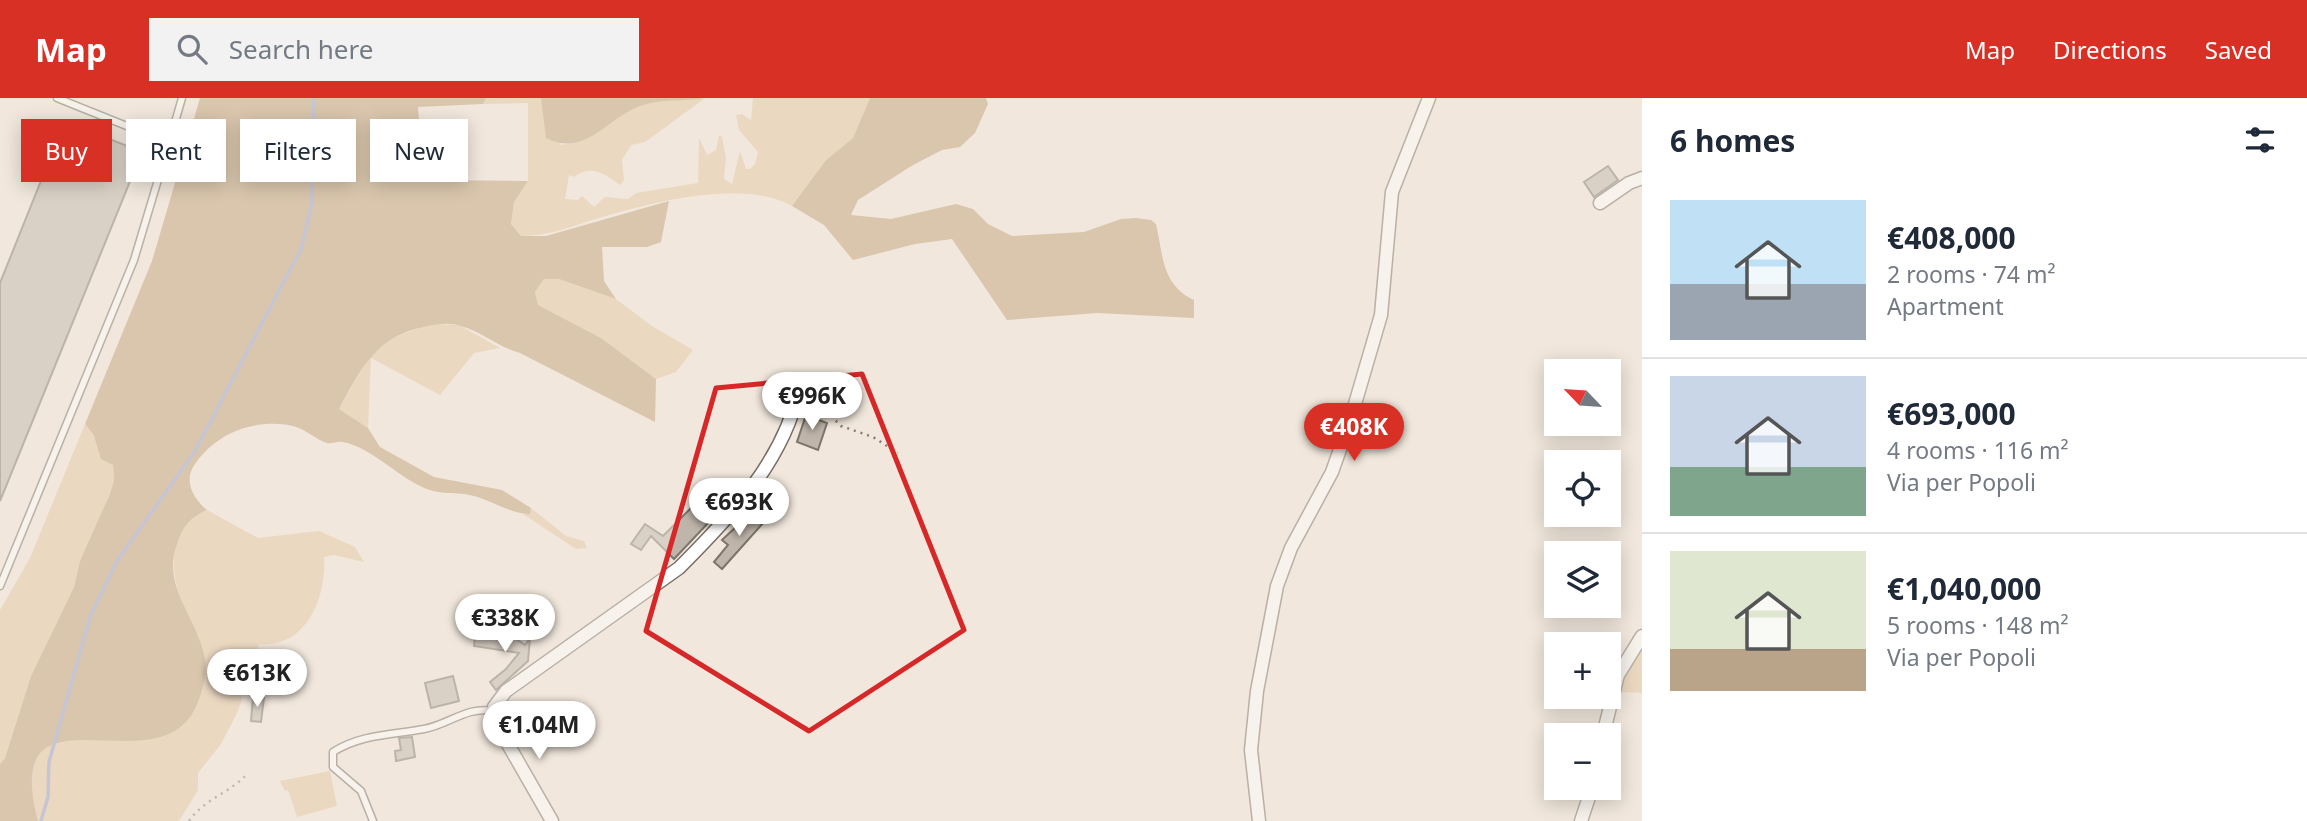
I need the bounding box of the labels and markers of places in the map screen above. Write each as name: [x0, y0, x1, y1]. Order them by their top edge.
pin: €996K: [763, 372, 861, 432]
pin: €408K: [1305, 404, 1403, 463]
pin: €693K: [690, 478, 788, 538]
pin: €338K: [456, 594, 554, 654]
pin: €613K: [208, 650, 306, 709]
pin: €1.04M: [482, 702, 596, 761]

